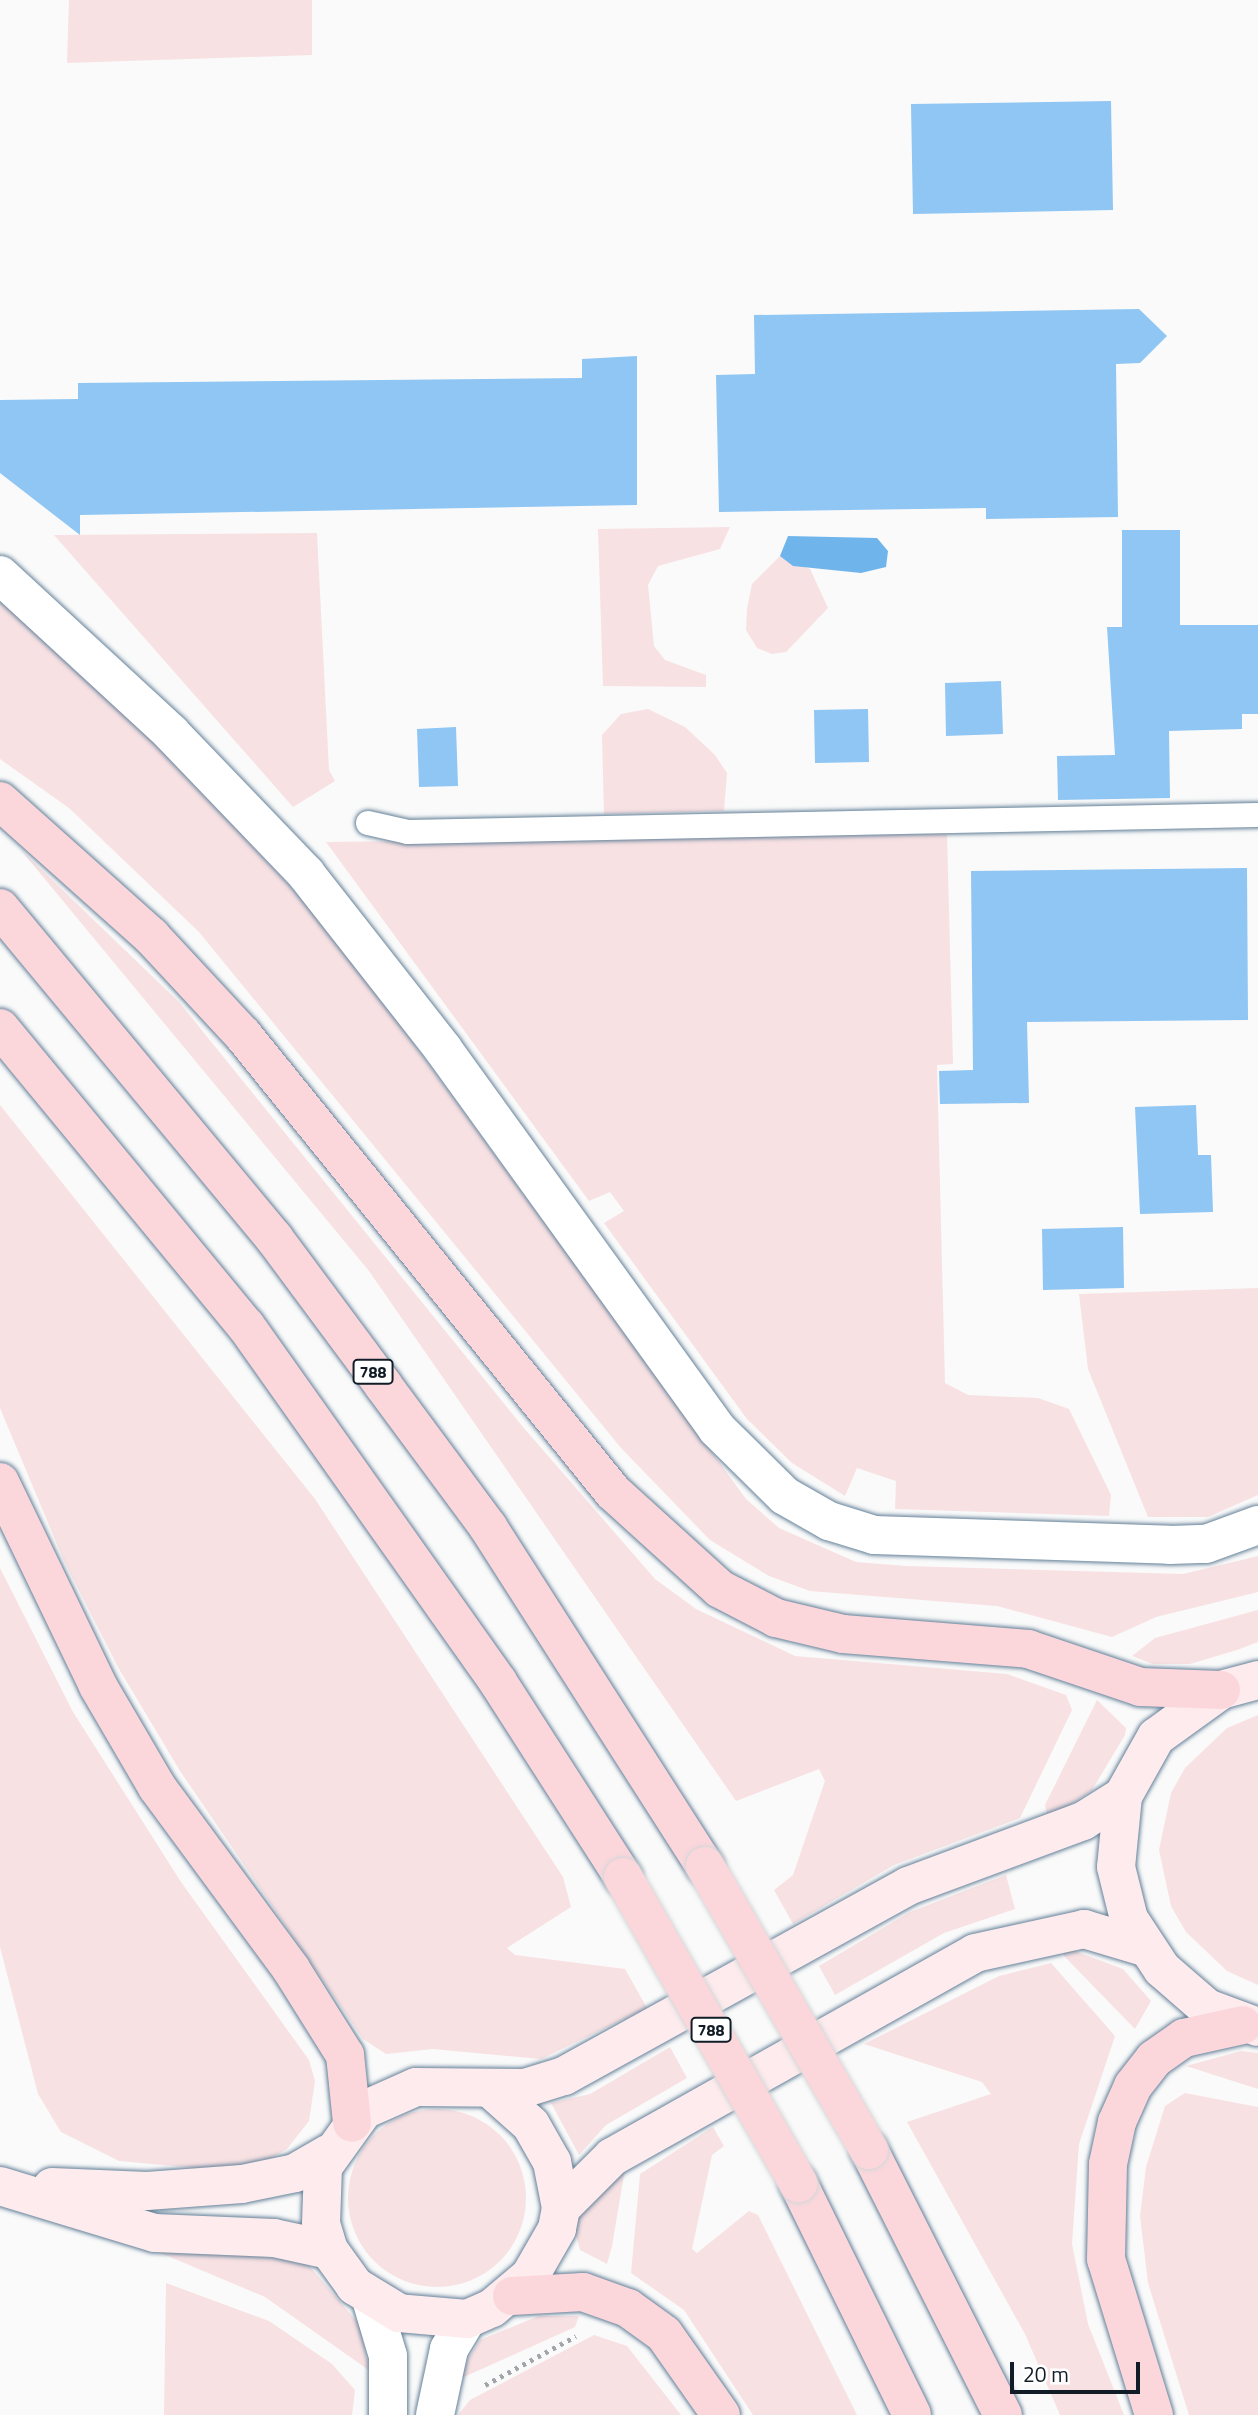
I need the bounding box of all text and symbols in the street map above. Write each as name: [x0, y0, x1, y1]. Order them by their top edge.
road number: 788: [352, 1360, 394, 1384]
road number: 788: [690, 2018, 732, 2042]
scale bar: [1013, 2348, 1142, 2392]
text: 20 m: [1023, 2358, 1069, 2390]

